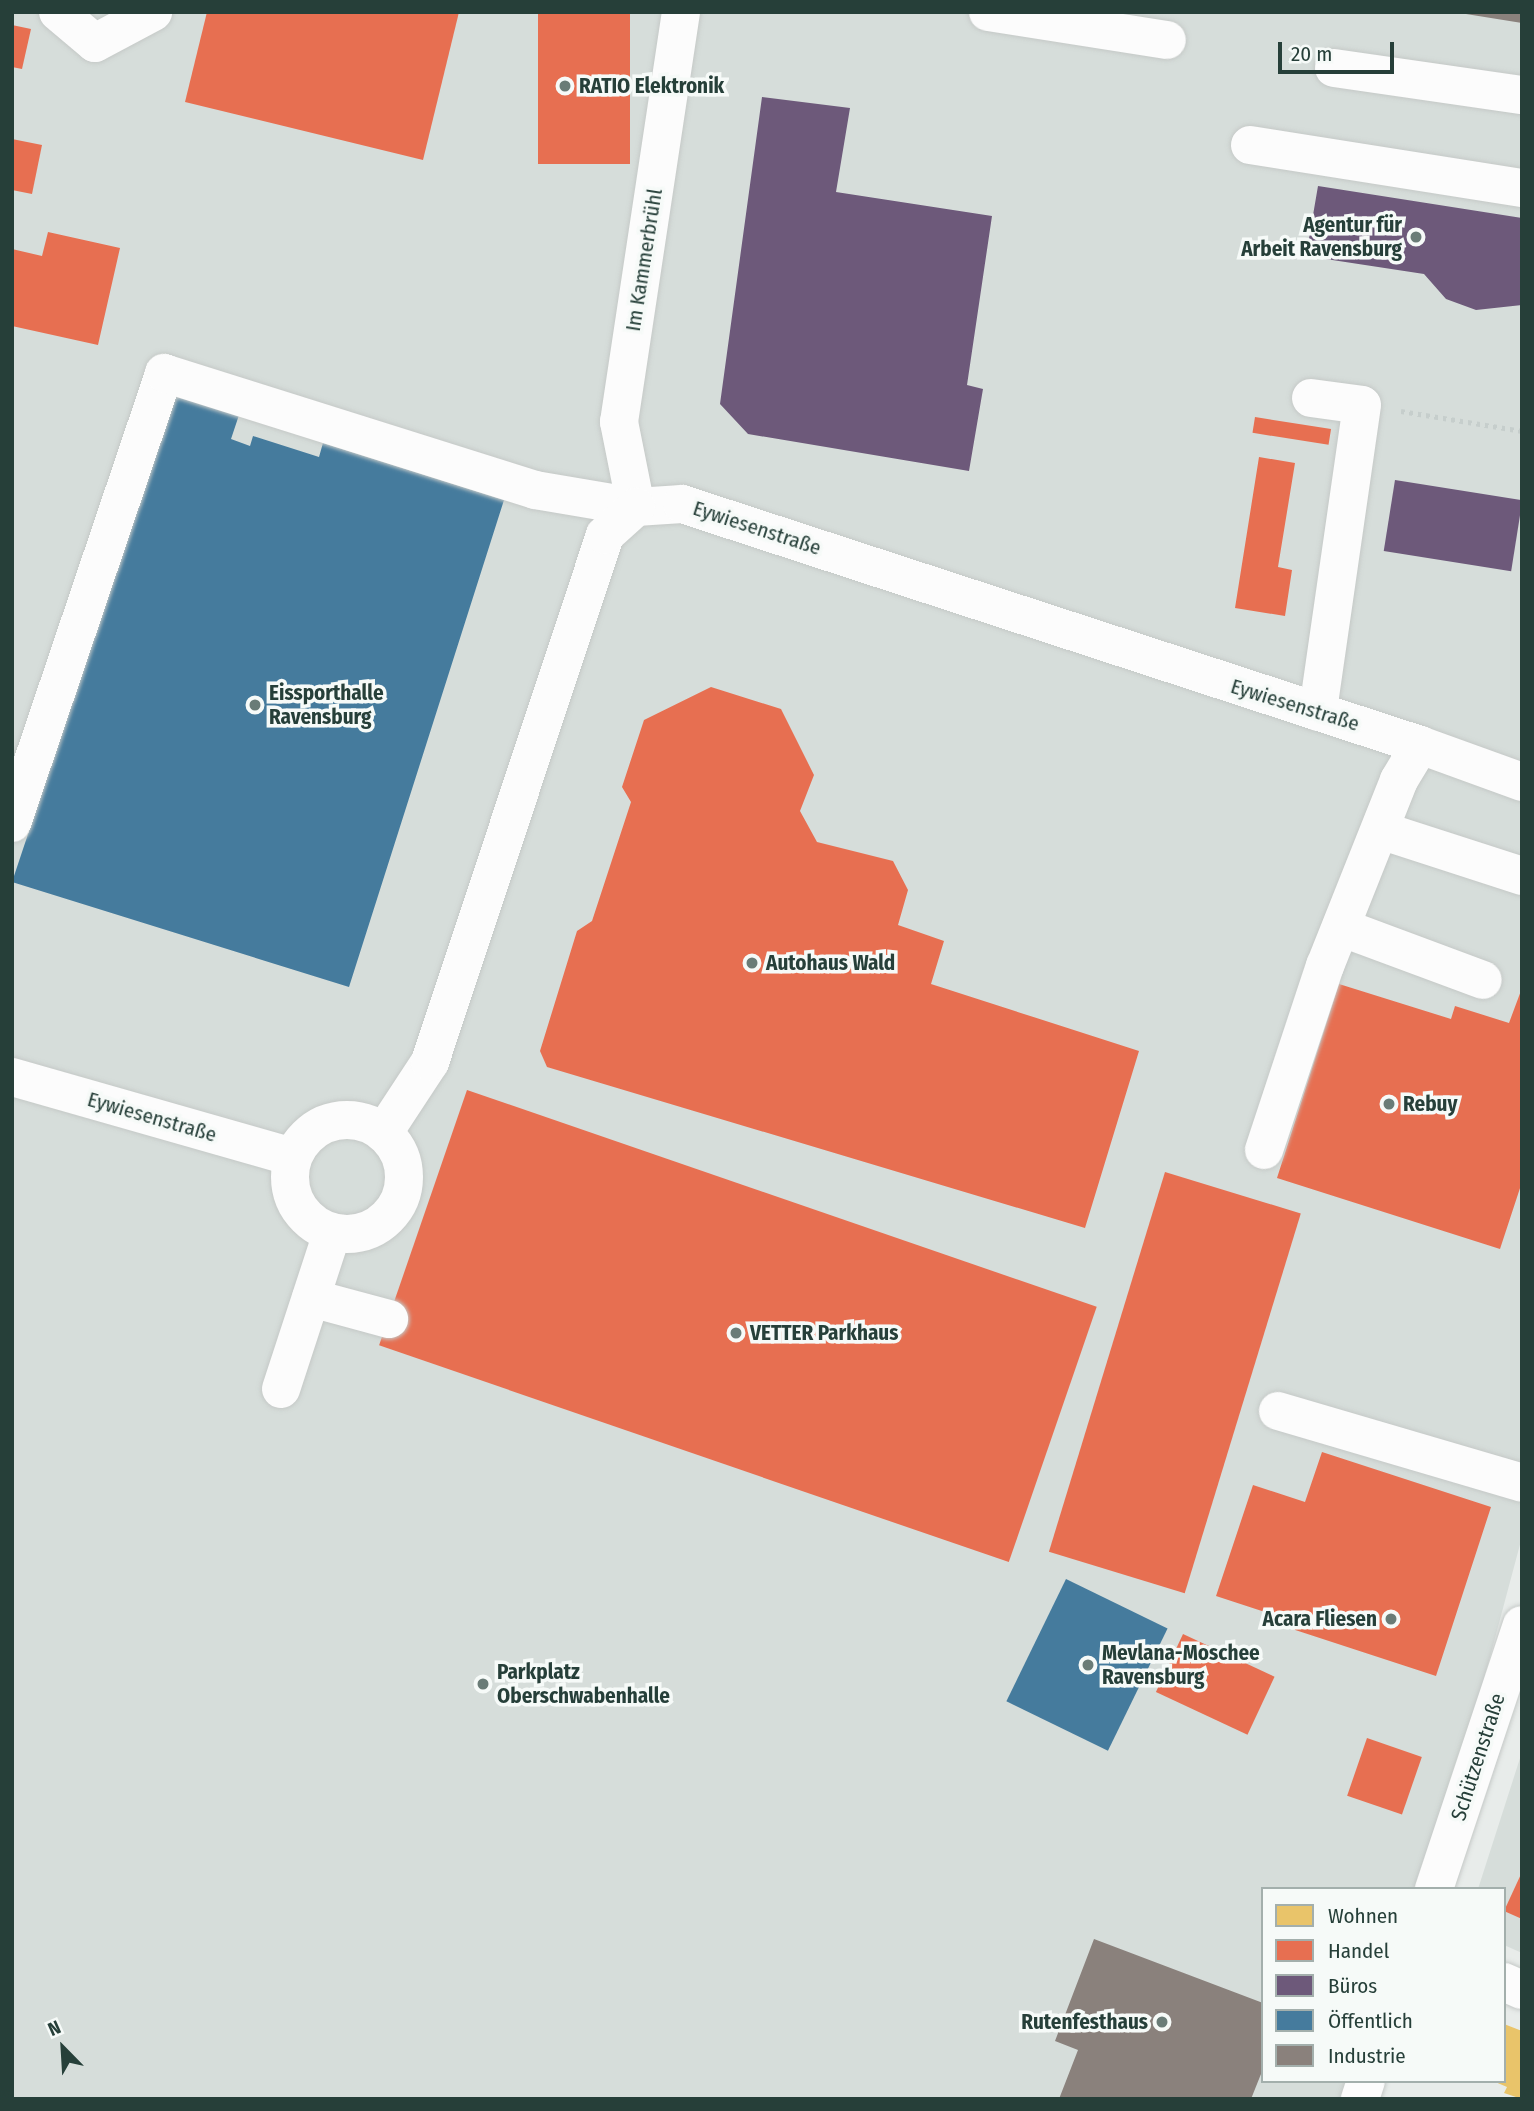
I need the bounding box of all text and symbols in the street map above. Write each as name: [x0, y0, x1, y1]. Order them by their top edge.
scale bar: [1282, 28, 1398, 72]
text: 20 m: [1291, 41, 1332, 67]
place label: RATIO Elektronik: [579, 73, 724, 99]
marker: RATIO Elektronik: [557, 78, 573, 94]
street label: Im Kammerbrühl: [620, 187, 668, 333]
place label: Agentur für Arbeit Ravensburg: [1241, 212, 1402, 262]
marker: Agentur für Arbeit Ravensburg: [1408, 229, 1424, 245]
street label: Eywiesenstraße: [690, 495, 824, 561]
street label: Eywiesenstraße: [1228, 674, 1362, 736]
place label: Eissporthalle Ravensburg: [269, 680, 384, 730]
marker: Eissporthalle Ravensburg: [247, 697, 263, 713]
place label: Autohaus Wald: [766, 950, 895, 976]
marker: Autohaus Wald: [744, 955, 760, 971]
street label: Eywiesenstraße: [85, 1087, 219, 1147]
place label: Rebuy: [1403, 1091, 1457, 1117]
marker: Rebuy: [1381, 1096, 1397, 1112]
place label: VETTER Parkhaus: [750, 1320, 898, 1346]
marker: VETTER Parkhaus: [728, 1325, 744, 1341]
place label: Acara Fliesen: [1263, 1606, 1377, 1632]
marker: Acara Fliesen: [1383, 1611, 1399, 1627]
place label: Mevlana-Moschee Ravensburg: [1102, 1640, 1260, 1690]
marker: Mevlana-Moschee Ravensburg: [1080, 1657, 1096, 1673]
place label: Parkplatz Oberschwabenhalle: [497, 1659, 670, 1709]
marker: Parkplatz Oberschwabenhalle: [475, 1676, 491, 1692]
street label: Schützenstraße: [1446, 1690, 1510, 1824]
legend: [1261, 1887, 1506, 2083]
text: Wohnen: [1328, 1903, 1398, 1929]
text: Handel: [1328, 1938, 1389, 1964]
text: Büros: [1328, 1973, 1377, 1999]
text: Öffentlich: [1328, 2008, 1413, 2034]
place label: Rutenfesthaus: [1021, 2009, 1148, 2035]
north arrow: [28, 2013, 98, 2083]
marker: Rutenfesthaus: [1154, 2014, 1170, 2030]
text: N: [44, 2016, 64, 2041]
text: Industrie: [1328, 2043, 1406, 2069]

